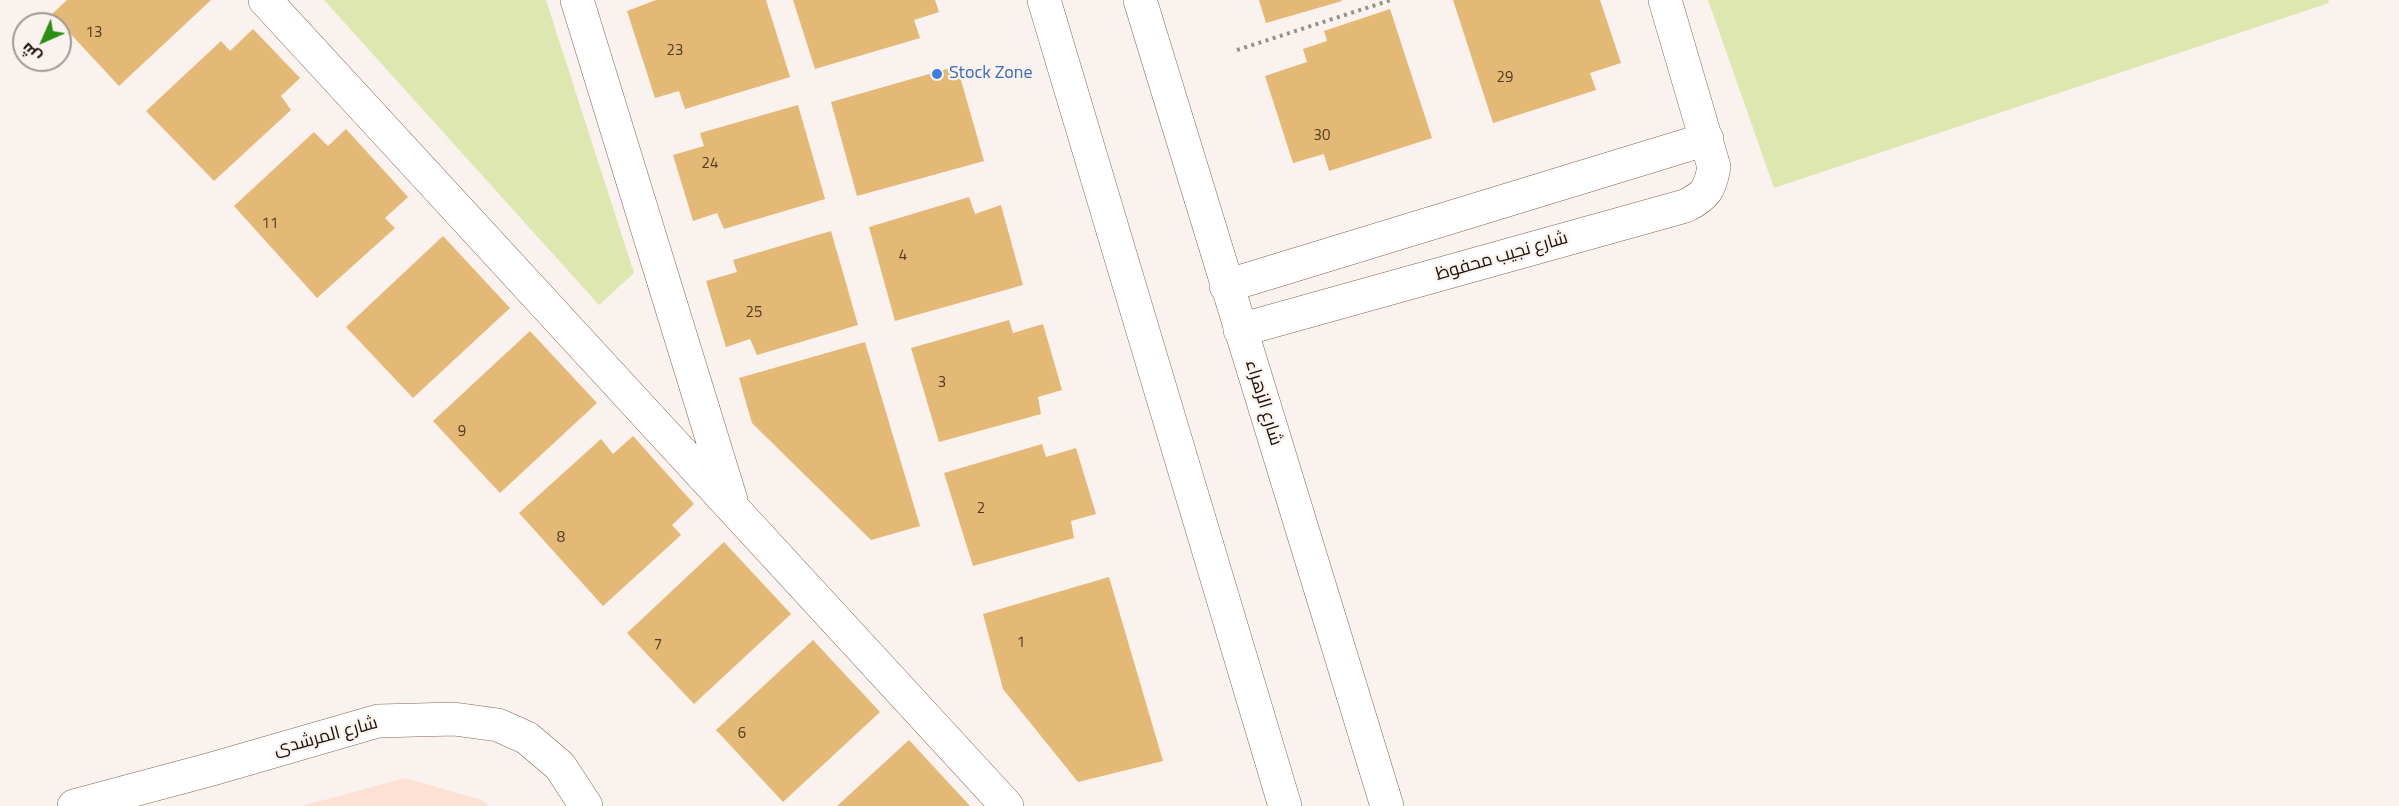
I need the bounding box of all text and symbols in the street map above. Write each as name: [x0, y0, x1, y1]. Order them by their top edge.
north arrow: [12, 12, 72, 72]
house number: 13: [86, 24, 102, 42]
text: ش: [15, 38, 46, 69]
house number: 23: [667, 42, 683, 60]
place label: Stock Zone: [949, 63, 1033, 85]
marker: Stock Zone: [930, 67, 944, 81]
house number: 29: [1497, 69, 1513, 87]
house number: 30: [1314, 127, 1330, 145]
house number: 24: [702, 155, 718, 173]
house number: 11: [262, 215, 278, 233]
street label: شارع نجيب محفوظ: [1433, 228, 1571, 286]
house number: 4: [899, 247, 907, 265]
house number: 25: [746, 304, 762, 322]
street label: شارع الزهراء: [1240, 358, 1286, 448]
house number: 3: [938, 374, 946, 392]
house number: 9: [458, 423, 466, 441]
house number: 2: [977, 500, 985, 518]
house number: 8: [557, 529, 565, 547]
house number: 1: [1017, 634, 1025, 652]
house number: 7: [654, 636, 662, 654]
street label: شارع المرشدى: [272, 713, 380, 761]
house number: 6: [738, 725, 746, 743]

